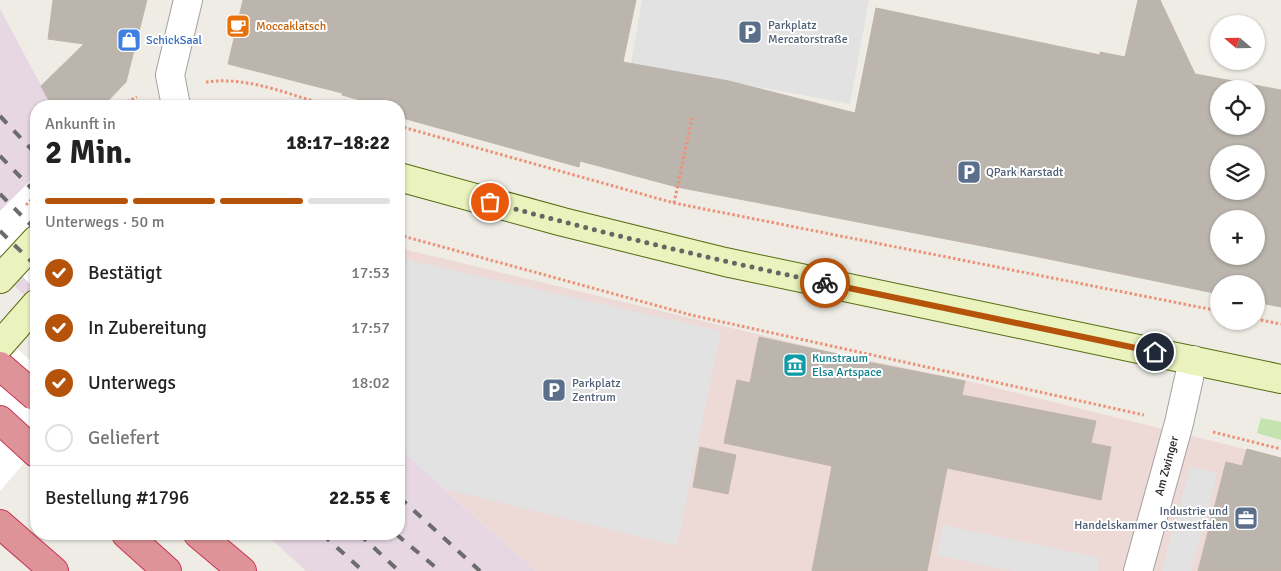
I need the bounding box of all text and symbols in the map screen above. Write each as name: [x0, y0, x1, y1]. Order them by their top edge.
cafe icon: Moccaklatsch: [225, 13, 251, 39]
north arrow: [1210, 15, 1265, 70]
map controls: [1210, 15, 1265, 330]
place label: Parkplatz Mercatorstraße: [768, 18, 848, 47]
place label: Moccaklatsch: [256, 19, 326, 34]
parking icon: Parkplatz Mercatorstraße: [737, 19, 763, 45]
shop icon: SchickSaal: [116, 27, 142, 53]
place label: SchickSaal: [146, 33, 203, 48]
button: locate: [1210, 80, 1265, 135]
text: Ankunft in: [45, 114, 116, 134]
text: 18:17–18:22: [286, 131, 390, 155]
text: 2 Min.: [45, 133, 132, 172]
button: layers: [1210, 145, 1265, 200]
parking icon: QPark Karstadt: [956, 159, 982, 185]
place label: QPark Karstadt: [986, 165, 1063, 180]
pin: [469, 181, 511, 223]
icon: bag: [476, 188, 504, 216]
button: +: [1210, 210, 1265, 265]
text: Unterwegs · 50 m: [45, 212, 164, 232]
courier: [800, 258, 850, 308]
icon: check: [45, 259, 73, 287]
text: Bestätigt: [88, 261, 162, 285]
text: 17:53: [351, 263, 390, 283]
icon: bike: [811, 269, 839, 297]
button: −: [1210, 275, 1265, 330]
icon: check: [45, 314, 73, 342]
text: In Zubereitung: [88, 316, 207, 340]
text: 17:57: [351, 318, 390, 338]
pin: [1134, 331, 1176, 373]
icon: home: [1141, 338, 1169, 366]
place label: Kunstraum Elsa Artspace: [812, 351, 882, 380]
museum icon: Kunstraum Elsa Artspace: [782, 352, 808, 378]
icon: check: [45, 369, 73, 397]
text: Unterwegs: [88, 371, 176, 395]
text: 18:02: [351, 373, 390, 393]
place label: Parkplatz Zentrum: [572, 376, 621, 405]
parking icon: Parkplatz Zentrum: [541, 377, 567, 403]
text: Geliefert: [88, 426, 160, 450]
street label: Am Zwinger: [1152, 434, 1182, 498]
text: Bestellung #1796: [45, 486, 189, 510]
text: 22.55 €: [329, 486, 390, 510]
place label: Industrie und Handelskammer Ostwestfalen: [1074, 504, 1228, 533]
office icon: Industrie und Handelskammer Ostwestfalen: [1233, 505, 1259, 531]

